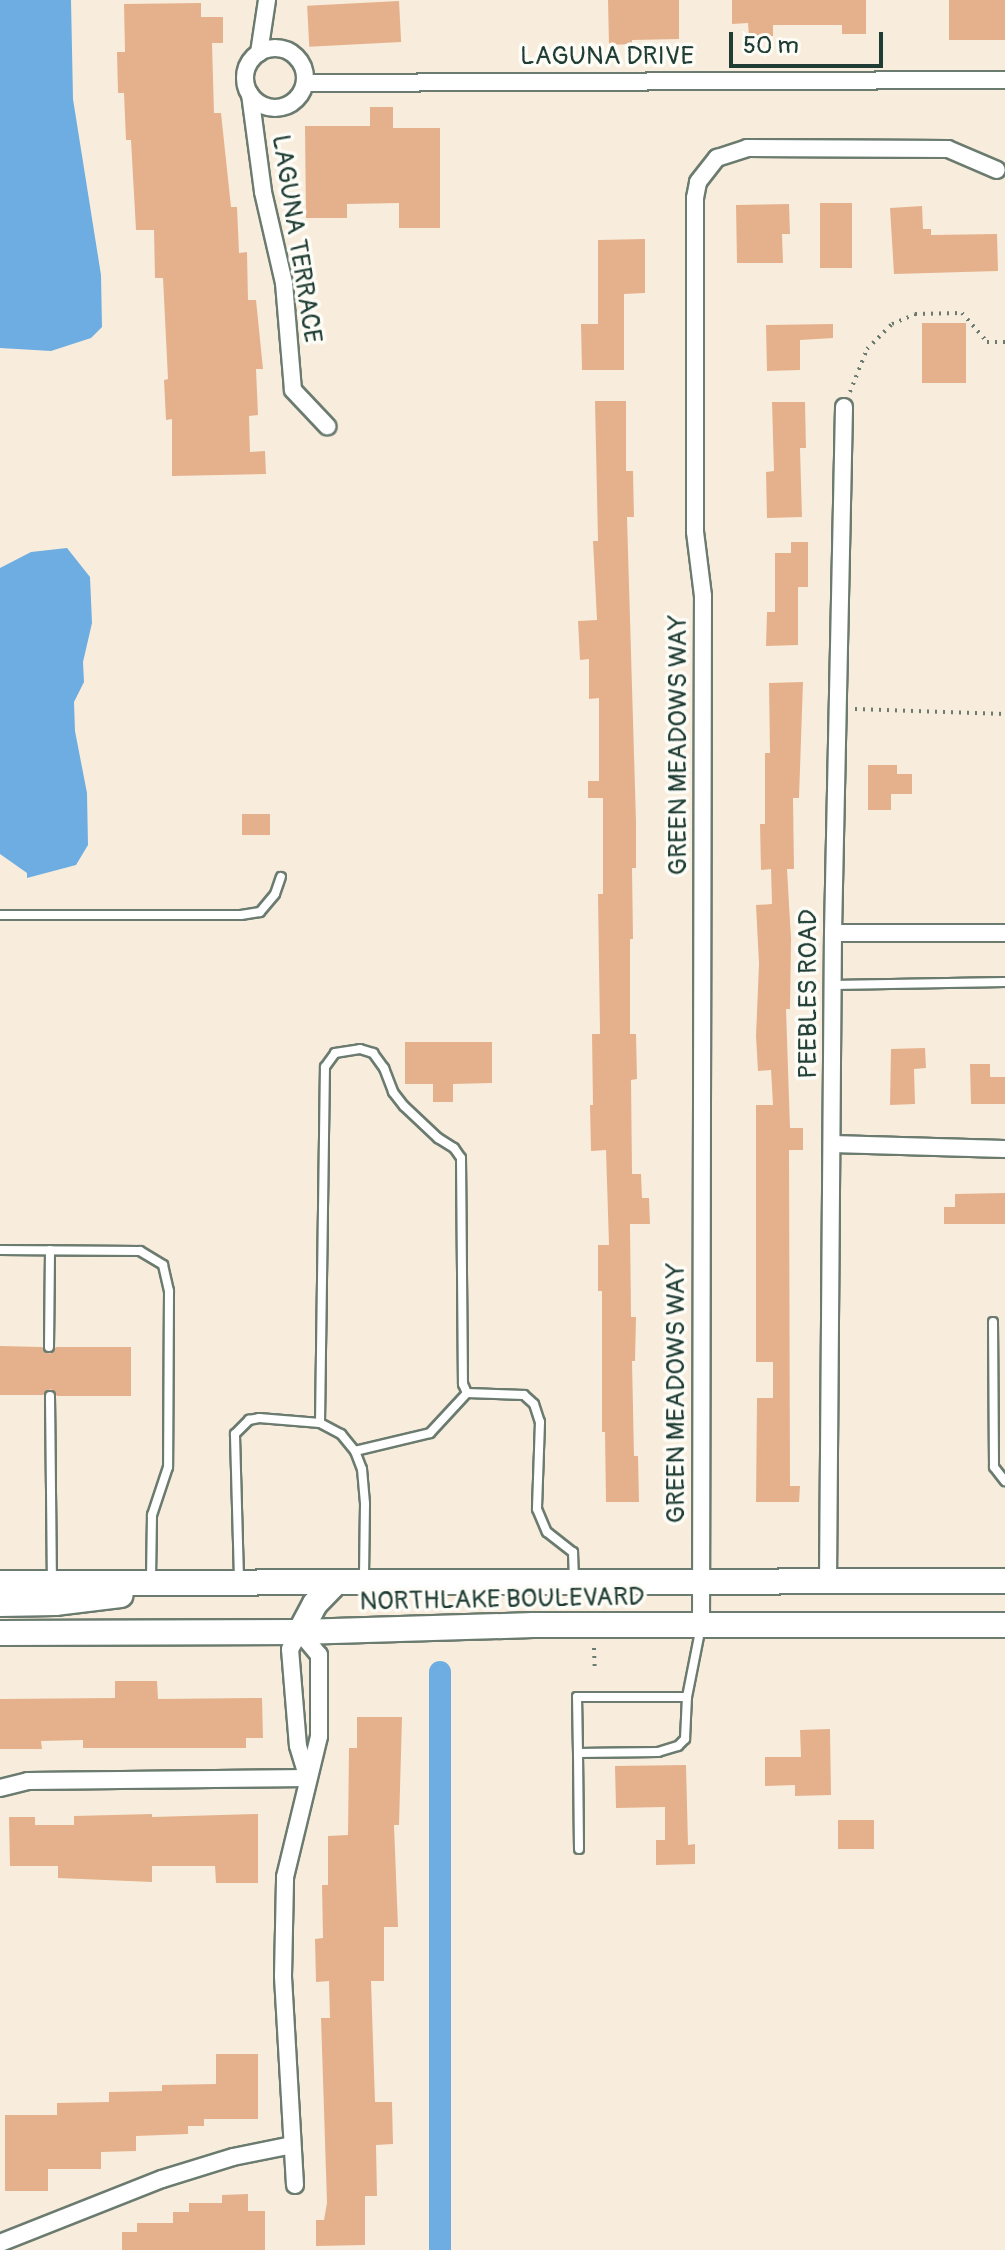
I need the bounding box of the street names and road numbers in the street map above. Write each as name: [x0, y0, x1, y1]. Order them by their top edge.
street label: LAGUNA DRIVE: [520, 41, 694, 73]
street label: LAGUNA TERRACE: [264, 133, 328, 345]
street label: GREEN MEADOWS WAY: [663, 615, 695, 875]
street label: PEEBLES ROAD: [793, 909, 825, 1079]
street label: GREEN MEADOWS WAY: [661, 1263, 693, 1523]
street label: NORTHLAKE BOULEVARD: [359, 1582, 645, 1618]

